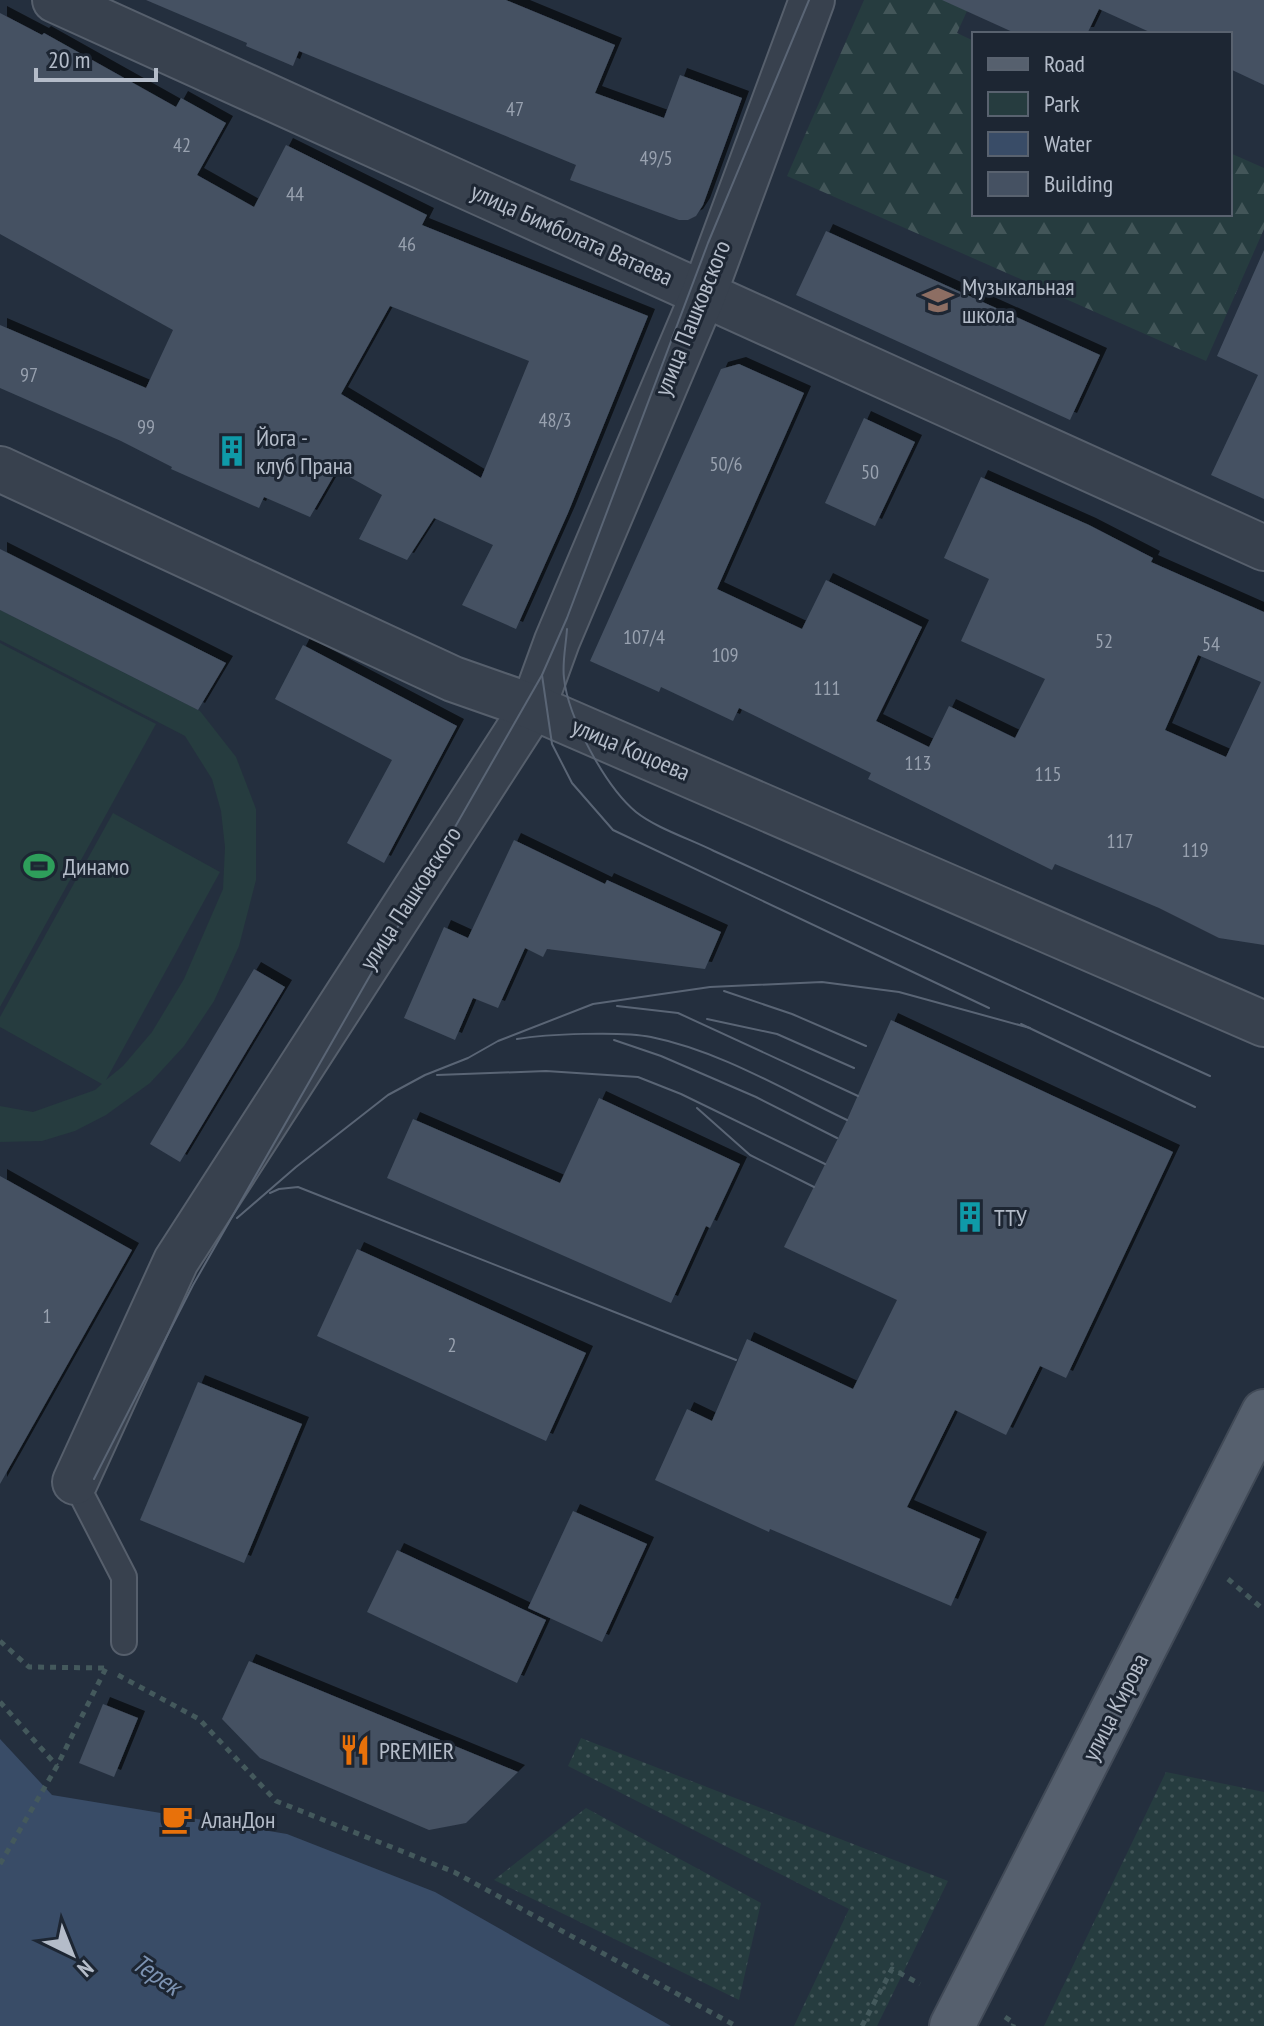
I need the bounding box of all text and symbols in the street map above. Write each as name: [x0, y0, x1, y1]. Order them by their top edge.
scale bar: [36, 32, 156, 82]
legend: [972, 32, 1232, 216]
text: 20 m: [48, 44, 90, 75]
text: Road: [1044, 48, 1085, 79]
text: Park: [1044, 88, 1080, 119]
house number: 47: [506, 96, 524, 122]
text: Water: [1044, 128, 1092, 159]
house number: 42: [173, 132, 191, 158]
house number: 49/5: [640, 145, 672, 171]
text: Building: [1044, 168, 1113, 199]
street label: улица Бимболата Ватаева: [466, 176, 678, 292]
house number: 44: [286, 181, 304, 207]
house number: 46: [398, 231, 416, 257]
street label: улица Пашковского: [647, 236, 737, 400]
place label: Музыкальная школа: [962, 271, 1075, 330]
school or university icon: Музыкальная школа: [921, 283, 955, 317]
house number: 97: [20, 362, 38, 388]
house number: 48/3: [539, 407, 571, 433]
house number: 99: [137, 414, 155, 440]
place label: Йога - клуб Прана: [256, 422, 353, 481]
building icon: Йога - клуб Прана: [215, 434, 249, 468]
house number: 50/6: [710, 451, 742, 477]
house number: 50: [861, 459, 879, 485]
house number: 107/4: [623, 624, 665, 650]
house number: 52: [1095, 628, 1113, 654]
house number: 54: [1202, 631, 1220, 657]
house number: 109: [712, 642, 739, 668]
house number: 111: [814, 675, 841, 701]
street label: улица Коцоева: [567, 710, 695, 788]
house number: 113: [905, 750, 932, 776]
house number: 115: [1035, 761, 1062, 787]
street label: улица Пашковского: [352, 820, 468, 976]
house number: 117: [1107, 828, 1134, 854]
house number: 119: [1182, 837, 1209, 863]
sports icon: Динамо: [22, 849, 56, 883]
place label: Динамо: [63, 851, 129, 882]
building icon: ТТУ: [953, 1200, 987, 1234]
place label: ТТУ: [994, 1202, 1027, 1233]
house number: 1: [43, 1303, 52, 1329]
house number: 2: [448, 1332, 457, 1358]
street label: улица Кирова: [1075, 1648, 1155, 1766]
restaurant icon: PREMIER: [338, 1733, 372, 1767]
place label: PREMIER: [379, 1735, 454, 1766]
cafe icon: АланДон: [160, 1802, 194, 1836]
place label: АланДон: [201, 1804, 275, 1835]
north arrow: [32, 1914, 112, 1994]
water label: Терек: [126, 1946, 190, 2004]
text: N: [72, 1954, 100, 1983]

